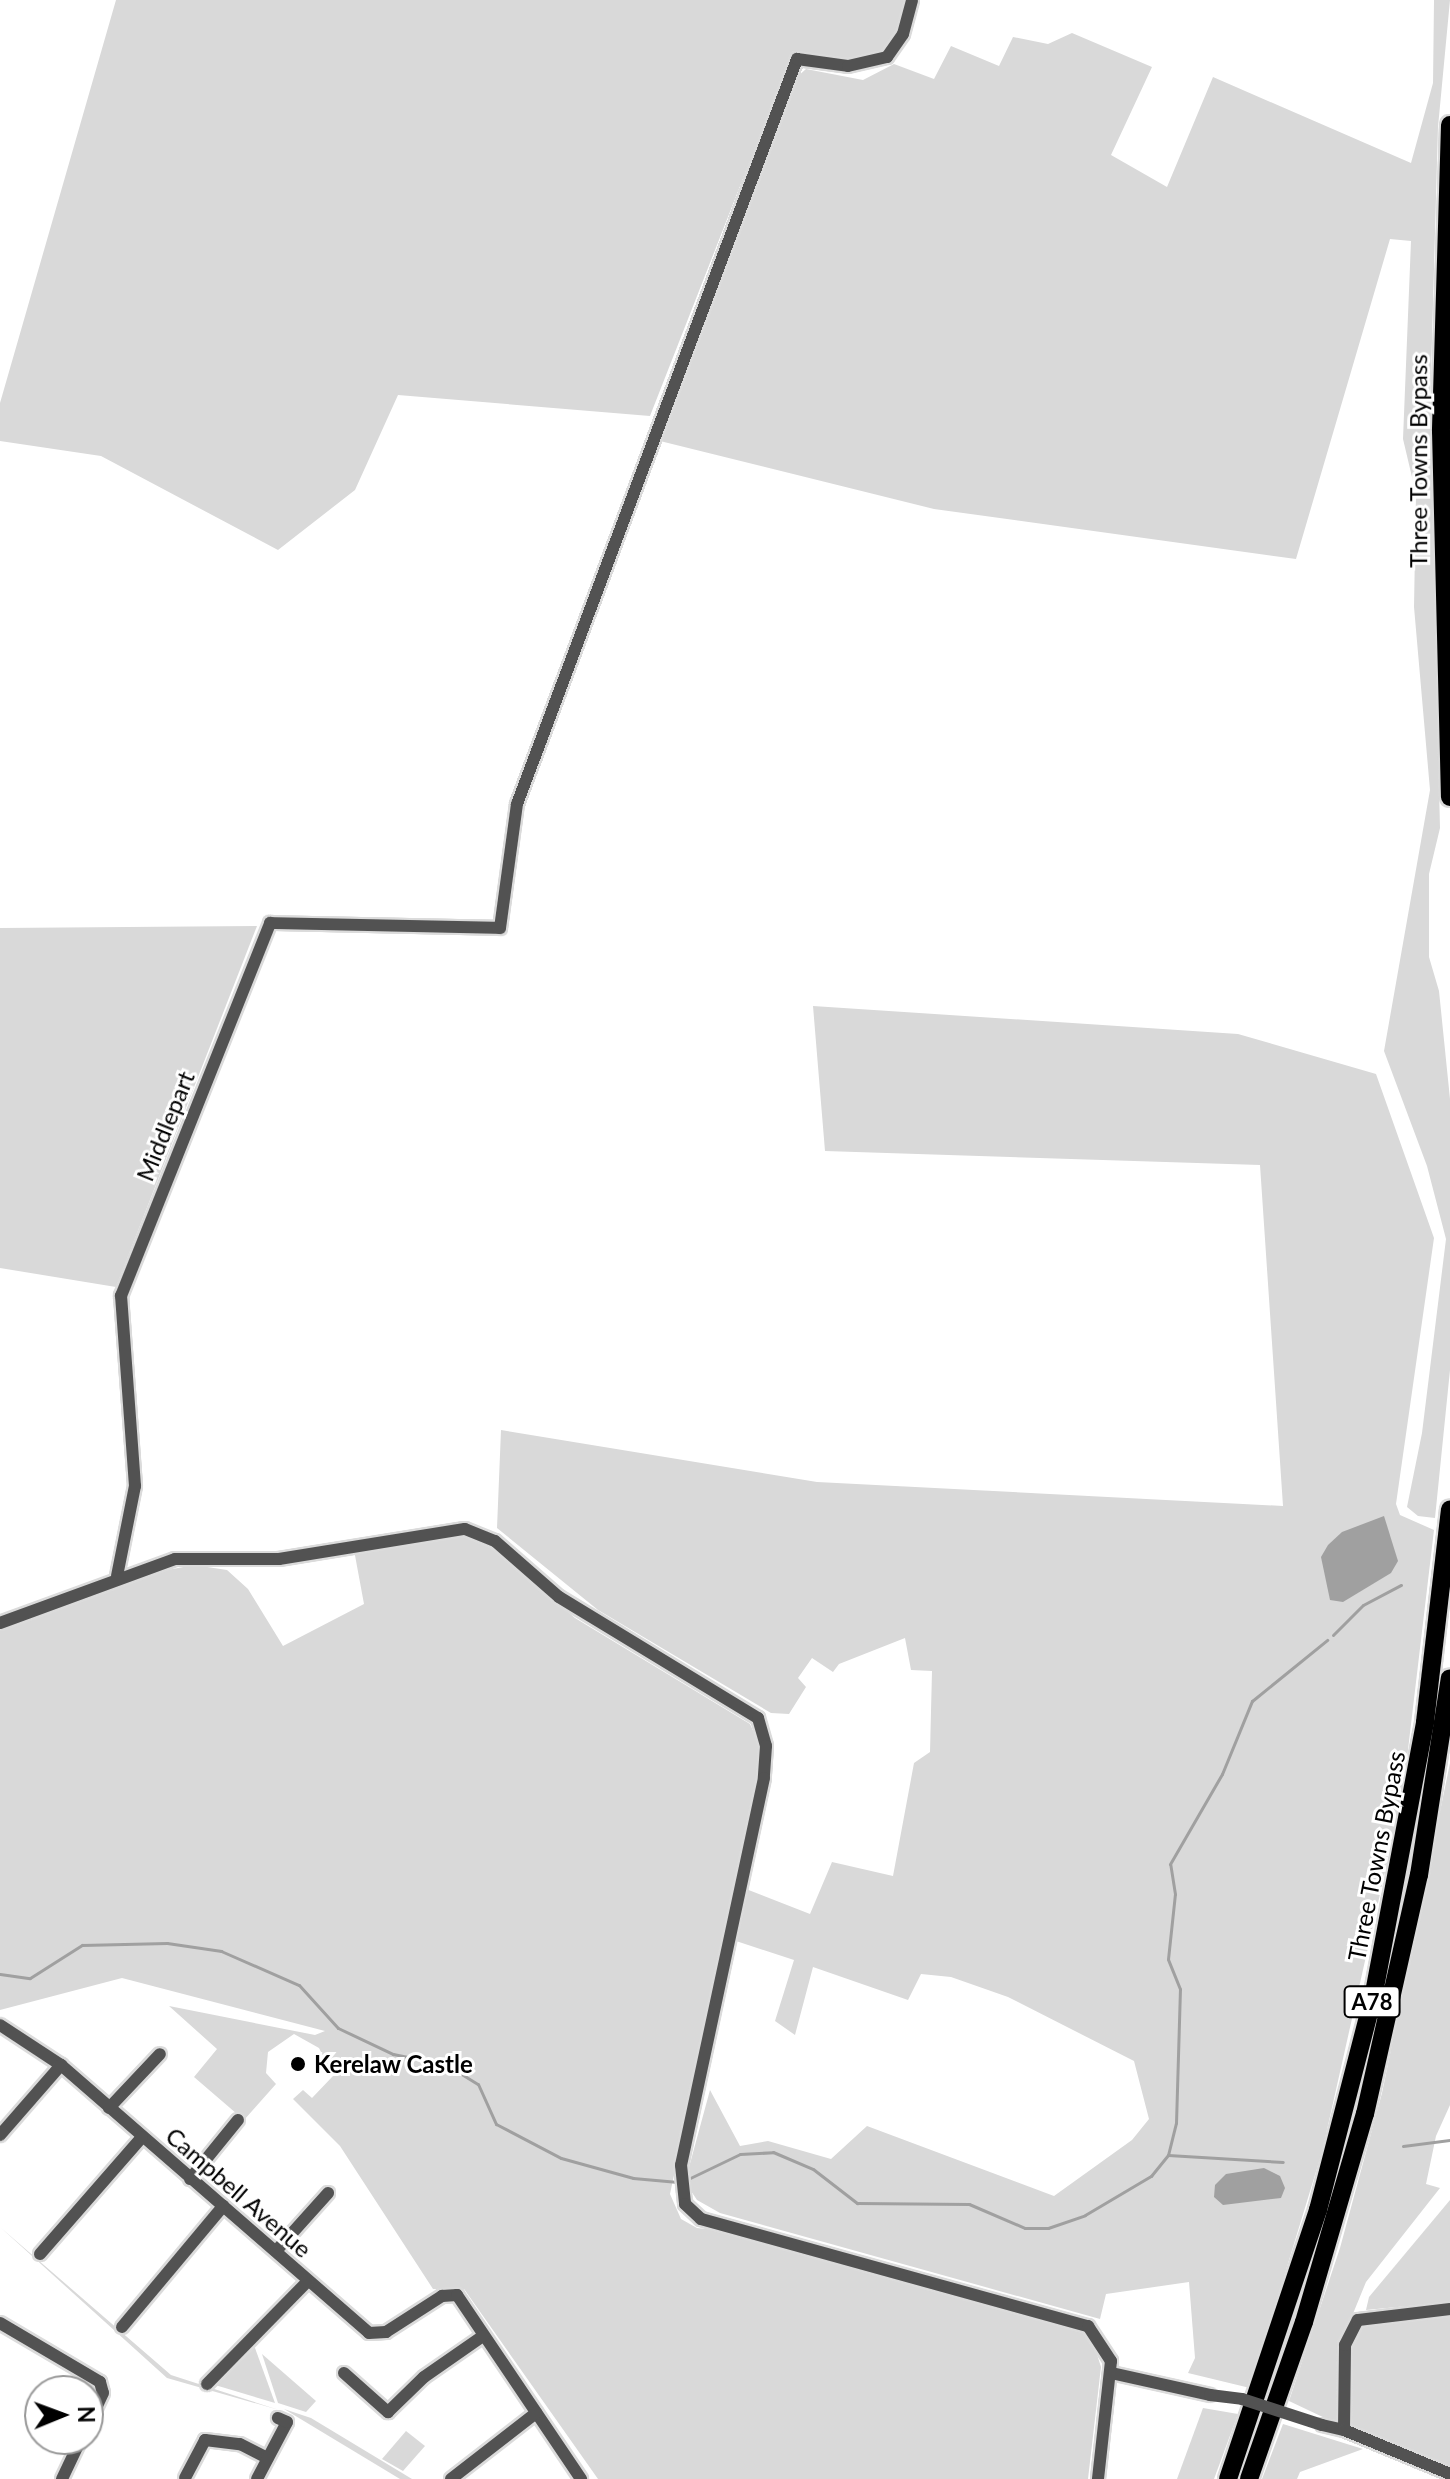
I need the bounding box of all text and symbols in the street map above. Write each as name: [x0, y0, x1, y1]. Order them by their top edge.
street label: Three Towns Bypass: [1404, 354, 1432, 568]
street label: Middlepart: [130, 1067, 200, 1185]
street label: Three Towns Bypass: [1341, 1748, 1411, 1964]
road number: A78: [1342, 1984, 1402, 2020]
place label: Kerelaw Castle: [314, 2050, 473, 2078]
marker: Kerelaw Castle: [289, 2055, 307, 2073]
street label: Campbell Avenue: [160, 2121, 318, 2263]
north arrow: [24, 2375, 104, 2455]
text: N: [73, 2406, 100, 2423]

